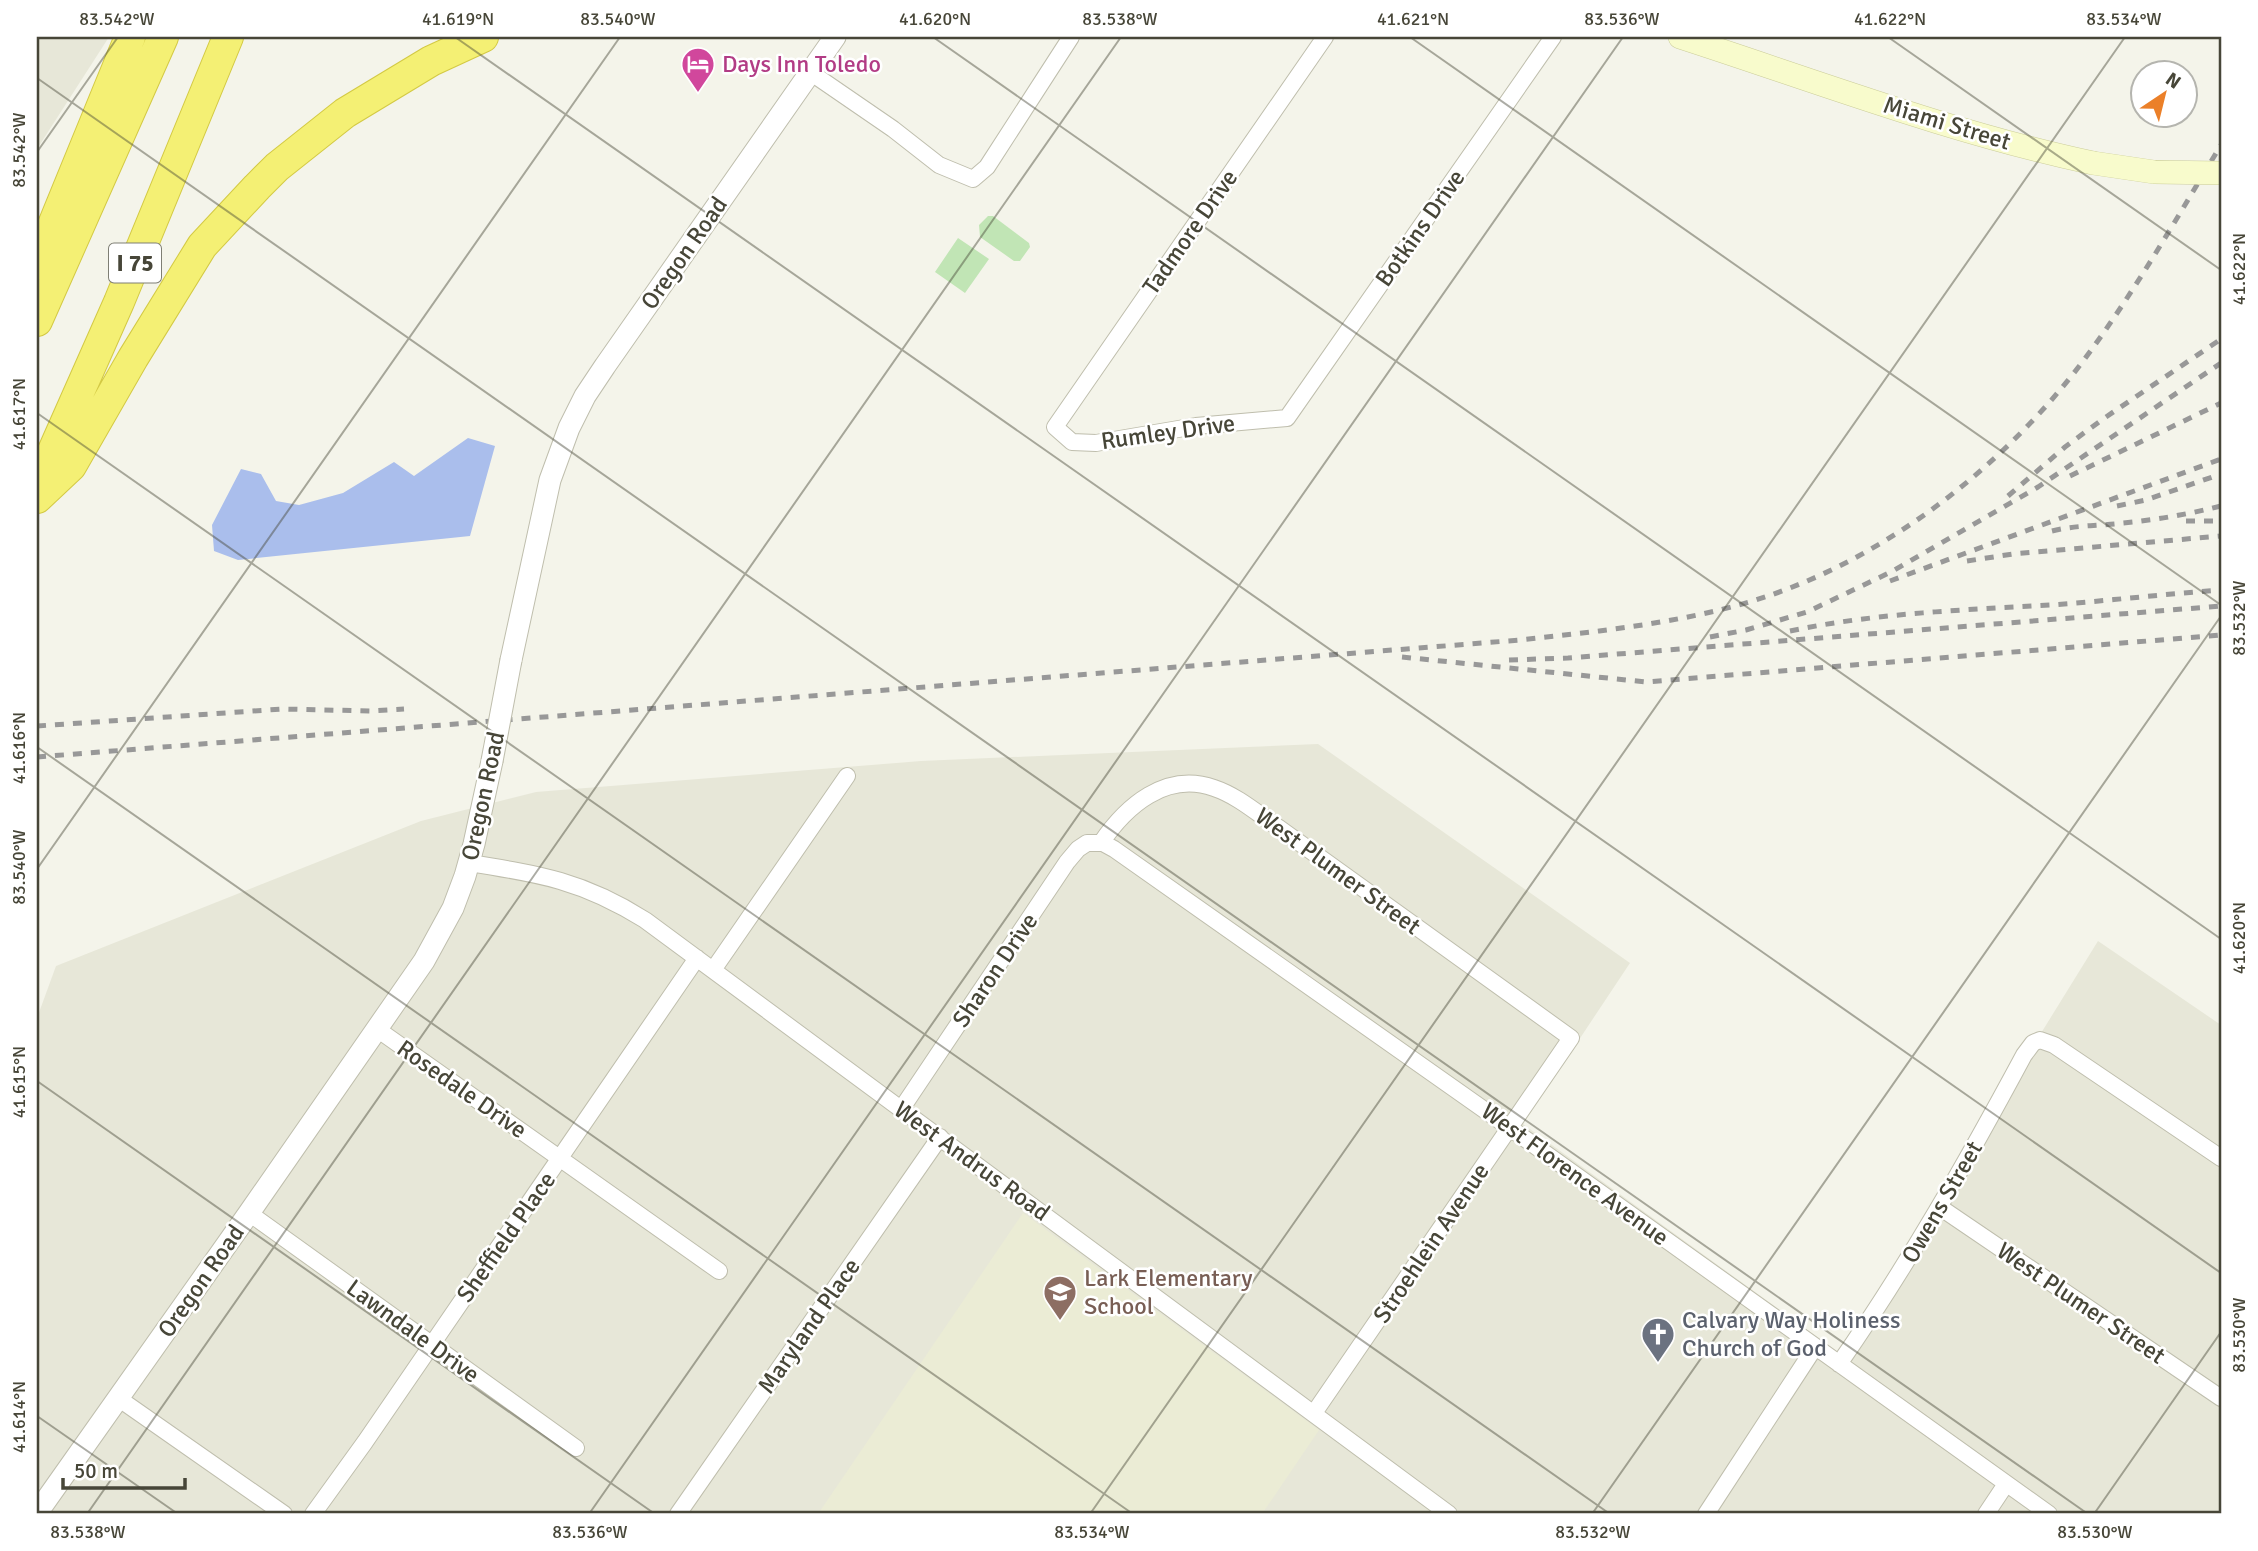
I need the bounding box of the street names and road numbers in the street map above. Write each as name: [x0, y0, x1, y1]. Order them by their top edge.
street label: Miami Street: [1880, 89, 2014, 157]
street label: Tadmore Drive: [1136, 164, 1244, 300]
street label: Botkins Drive: [1369, 164, 1471, 292]
street label: Oregon Road: [634, 191, 734, 315]
road number: I 75: [109, 244, 161, 282]
street label: Rumley Drive: [1099, 408, 1237, 456]
street label: Oregon Road: [455, 729, 511, 863]
street label: West Plumer Street: [1250, 801, 1426, 941]
street label: Sharon Drive: [946, 907, 1044, 1033]
street label: Rosedale Drive: [391, 1033, 533, 1145]
street label: West Andrus Road: [888, 1094, 1056, 1228]
street label: West Florence Avenue: [1475, 1096, 1675, 1252]
street label: Owens Street: [1895, 1136, 1989, 1268]
street label: Stroehlein Avenue: [1366, 1157, 1496, 1329]
street label: Sheffield Place: [450, 1166, 562, 1308]
street label: Oregon Road: [151, 1219, 251, 1343]
street label: West Plumer Street: [1991, 1235, 2171, 1371]
street label: Maryland Place: [751, 1252, 867, 1400]
street label: Lawndale Drive: [341, 1273, 485, 1389]

